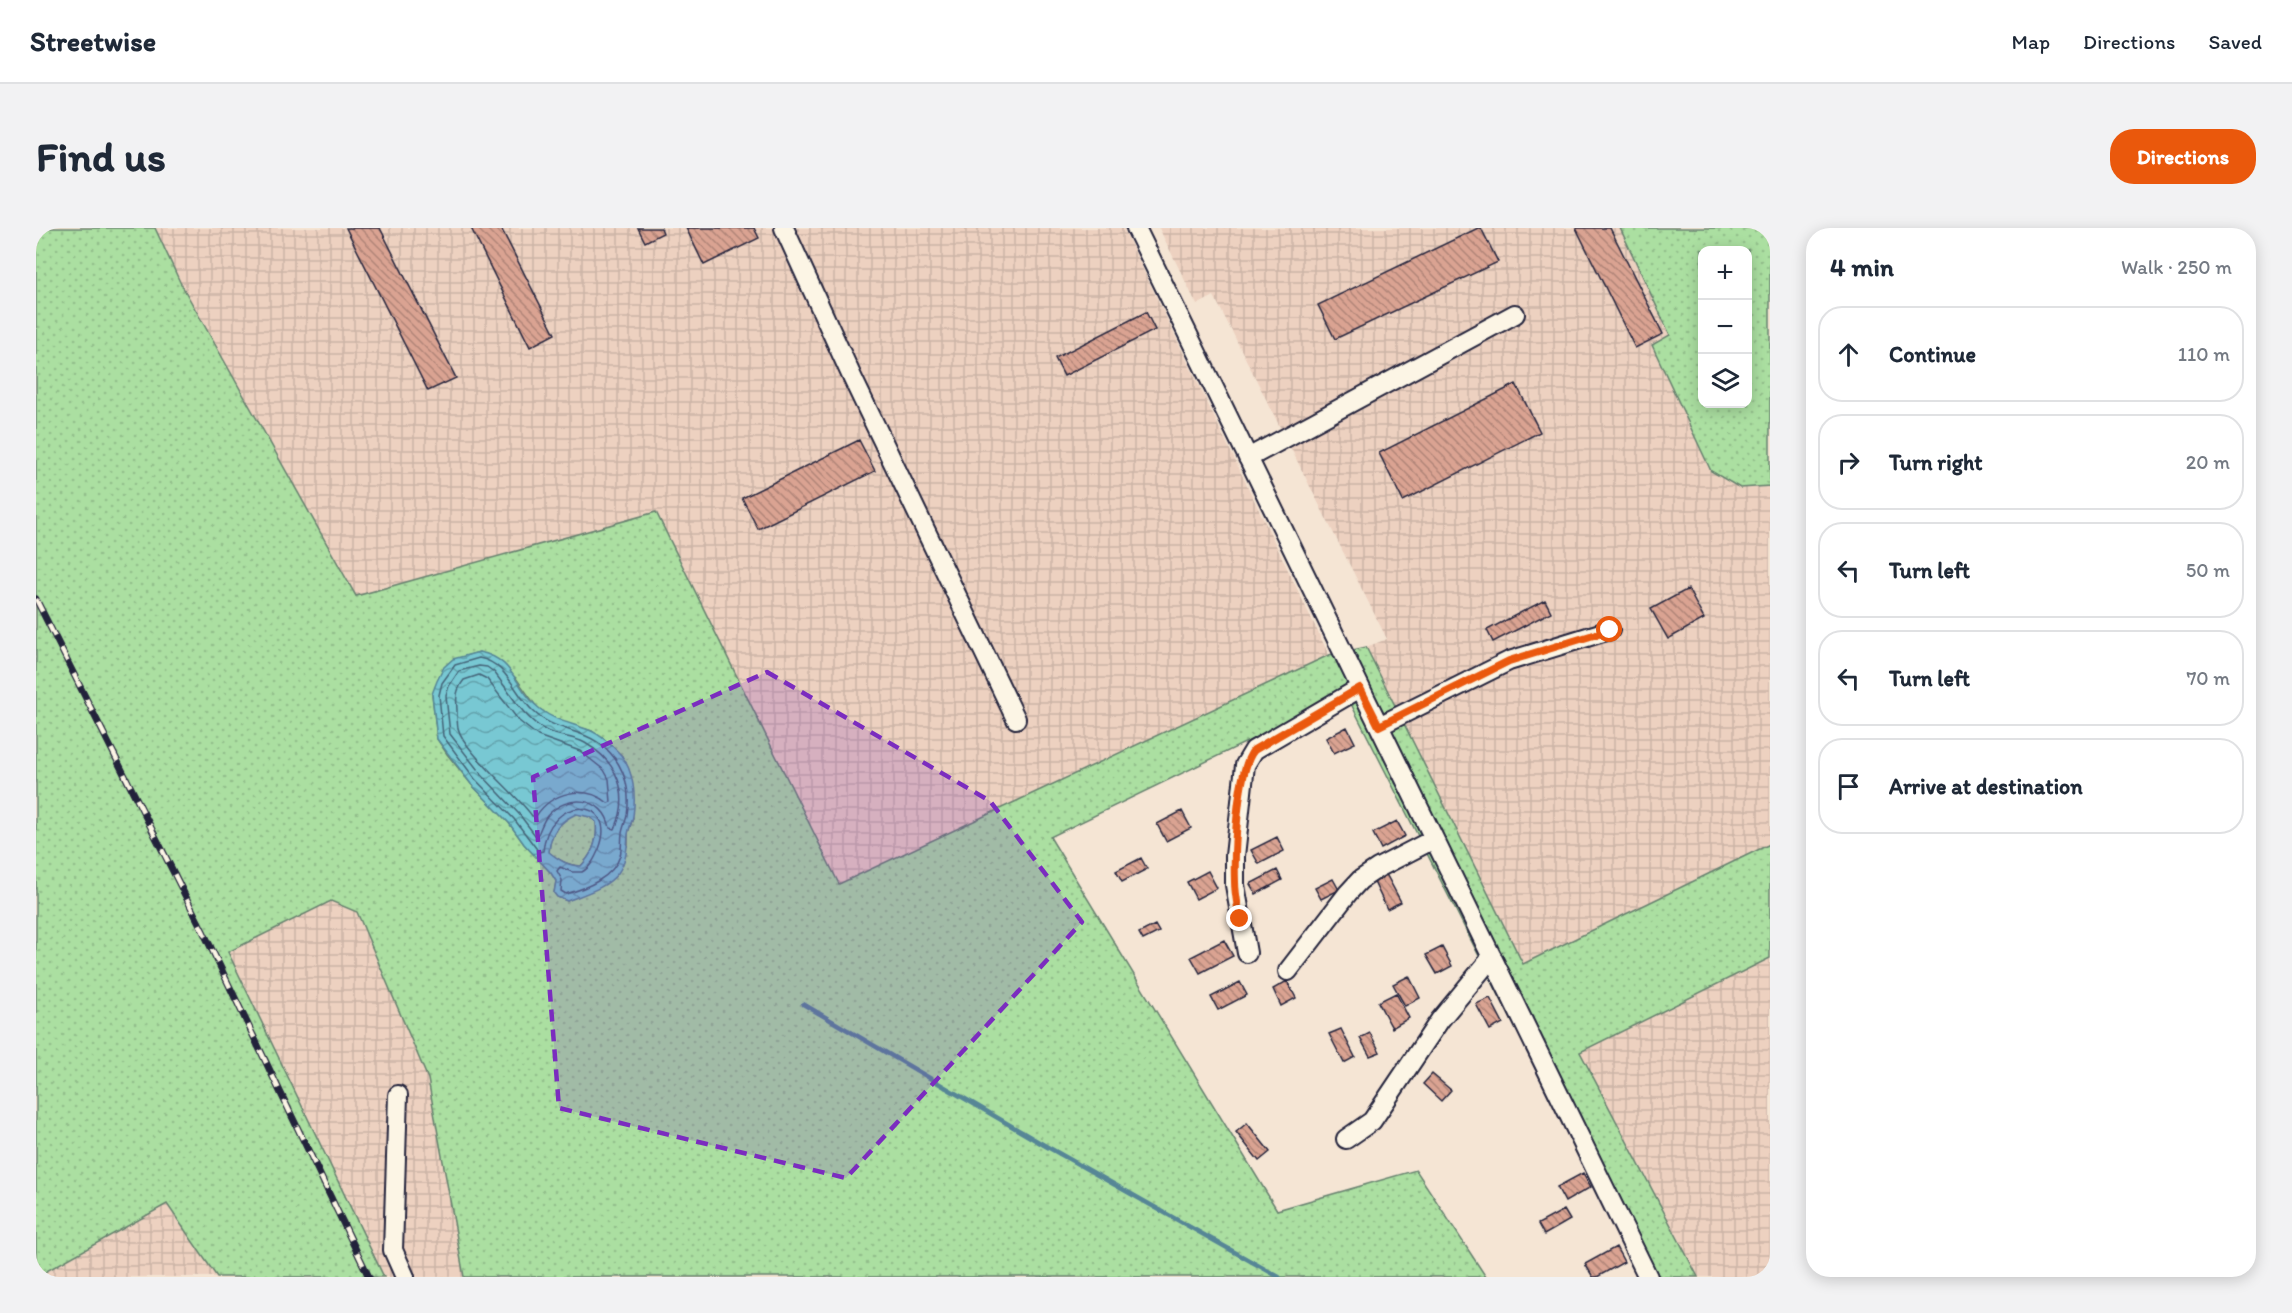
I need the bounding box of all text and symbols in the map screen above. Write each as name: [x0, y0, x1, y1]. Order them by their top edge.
text: Streetwise: [30, 24, 156, 58]
text: Map: [2012, 29, 2050, 54]
text: Directions: [2083, 29, 2175, 54]
text: Saved: [2208, 29, 2262, 54]
button: Directions: [2110, 129, 2256, 184]
text: Find us: [36, 131, 166, 182]
map controls: [1698, 246, 1752, 408]
button: +: [1698, 246, 1752, 300]
text: 4 min: [1830, 251, 1894, 283]
text: Walk · 250 m: [2121, 255, 2232, 279]
button: −: [1698, 300, 1752, 354]
icon: ahead: [1832, 338, 1865, 371]
text: Continue: [1889, 341, 1976, 368]
text: 110 m: [2178, 342, 2230, 366]
button: layers: [1698, 354, 1752, 408]
icon: right: [1832, 446, 1865, 479]
text: Turn right: [1889, 449, 1983, 476]
text: 20 m: [2186, 450, 2230, 474]
icon: left: [1832, 554, 1865, 587]
text: Turn left: [1889, 557, 1970, 584]
text: 50 m: [2186, 558, 2230, 582]
route start: [1596, 616, 1622, 642]
icon: left: [1832, 662, 1865, 695]
text: Turn left: [1889, 665, 1970, 692]
text: 70 m: [2186, 666, 2230, 690]
icon: arrive: [1832, 770, 1865, 803]
text: Arrive at destination: [1889, 773, 2083, 800]
route end: [1226, 905, 1252, 931]

